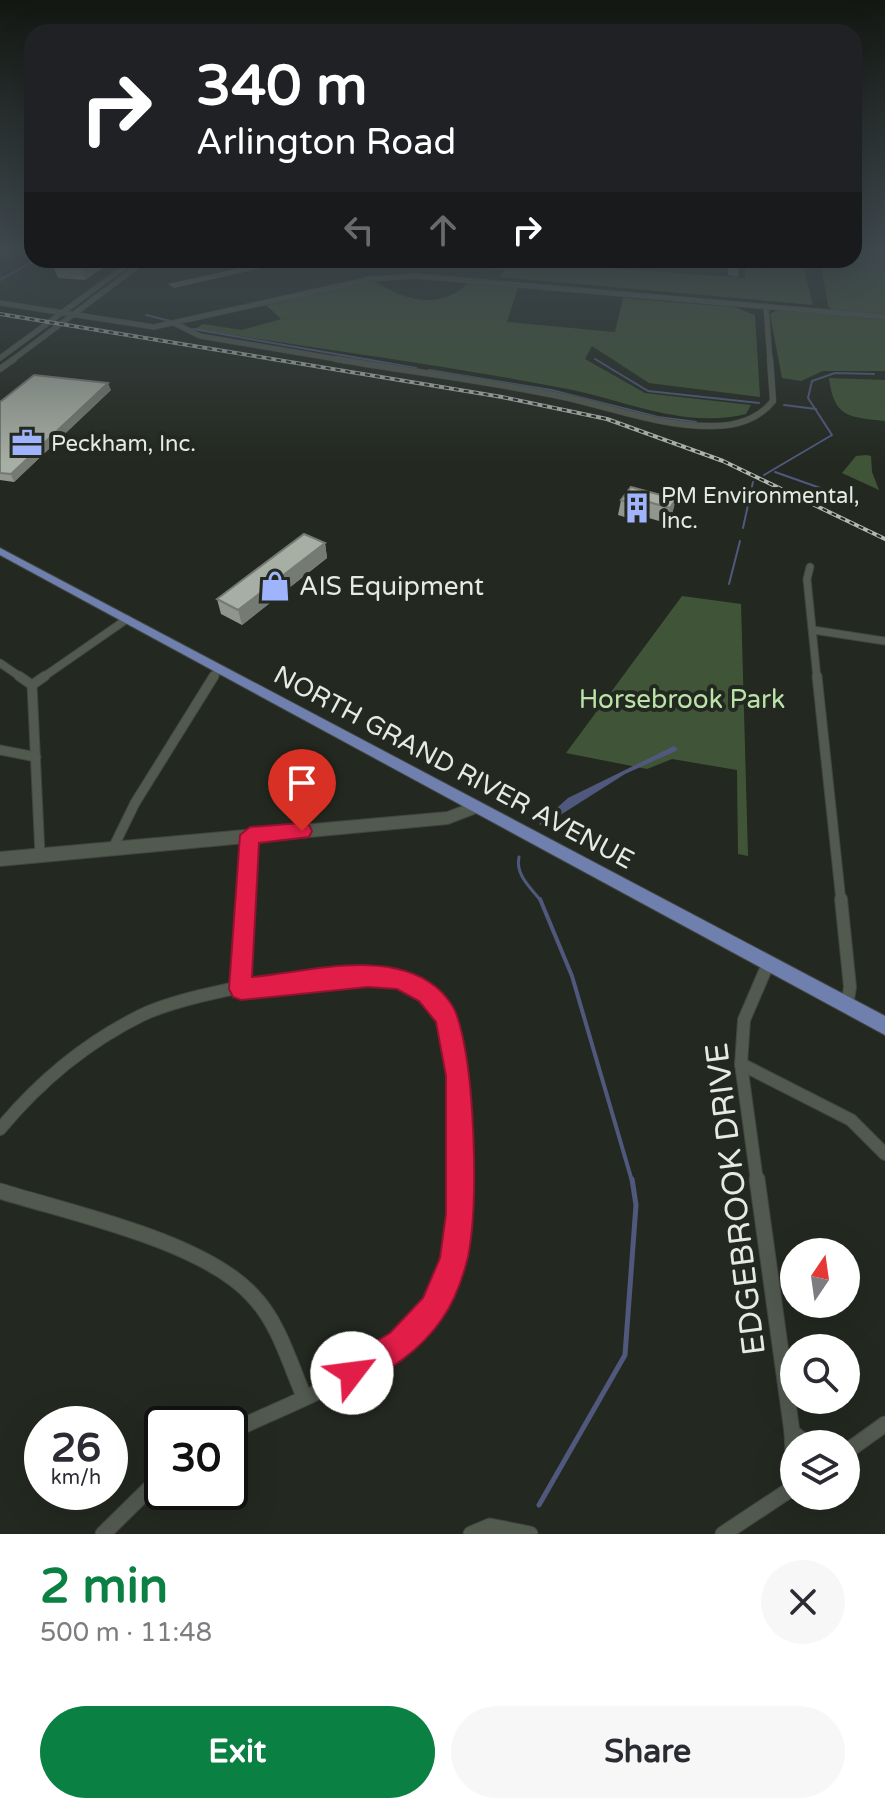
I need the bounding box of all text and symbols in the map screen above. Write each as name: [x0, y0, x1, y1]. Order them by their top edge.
text: 340 m: [196, 53, 367, 120]
icon: right: [64, 56, 168, 160]
text: Arlington Road: [196, 121, 456, 164]
icon: left: [337, 208, 381, 252]
icon: ahead: [421, 208, 465, 252]
icon: right: [505, 208, 549, 252]
office icon: Peckham, Inc.: [10, 426, 44, 460]
place label: Peckham, Inc.: [51, 431, 196, 457]
place label: PM Environmental, Inc.: [661, 483, 860, 534]
building icon: PM Environmental, Inc.: [620, 491, 654, 525]
shop icon: AIS Equipment: [258, 569, 292, 603]
place label: AIS Equipment: [299, 571, 484, 602]
street label: NORTH GRAND RIVER AVENUE: [268, 659, 639, 876]
park label: Horsebrook Park: [579, 684, 785, 715]
pin: [268, 749, 336, 831]
icon: arrive: [280, 761, 324, 805]
street label: EDGEBROOK DRIVE: [698, 1041, 774, 1357]
north arrow: [780, 1238, 860, 1318]
map controls: [780, 1238, 860, 1510]
position arrow: [310, 1331, 394, 1415]
button: search: [780, 1334, 860, 1414]
speed limit sign: 30: [144, 1406, 248, 1510]
text: 26: [51, 1424, 101, 1472]
button: layers: [780, 1430, 860, 1510]
text: km/h: [51, 1466, 101, 1490]
text: 2 min: [40, 1558, 168, 1616]
button: close: [761, 1560, 845, 1644]
text: 500 m · 11:48: [40, 1617, 212, 1648]
button: Exit: [40, 1706, 435, 1798]
button: Share: [451, 1706, 845, 1798]

